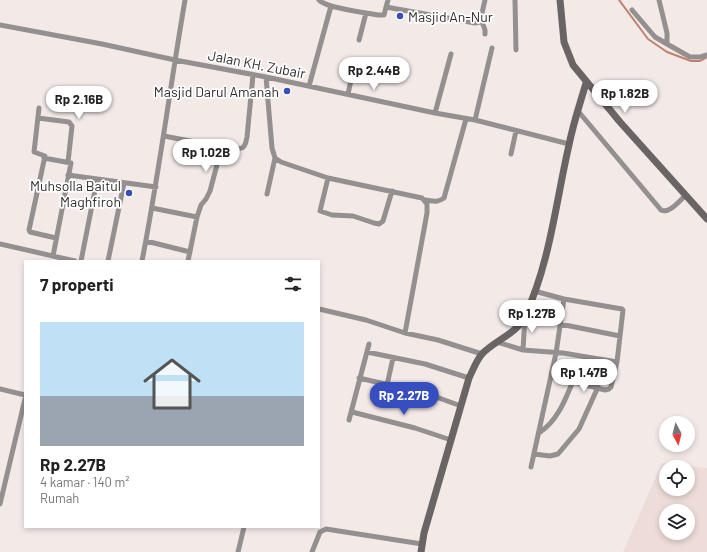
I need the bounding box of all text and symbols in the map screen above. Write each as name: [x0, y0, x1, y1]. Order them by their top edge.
place label: Masjid An-Nur: [408, 8, 493, 25]
marker: Masjid An-Nur: [395, 11, 405, 21]
street label: Jalan KH. Zubair: [207, 46, 307, 82]
pin: Rp 2.44B: [333, 57, 415, 91]
text: Rp 2.44B: [348, 62, 400, 78]
pin: Rp 1.82B: [584, 80, 666, 114]
place label: Masjid Darul Amanah: [154, 83, 279, 100]
text: Rp 1.82B: [601, 85, 649, 101]
pin: Rp 2.16B: [38, 86, 120, 120]
marker: Masjid Darul Amanah: [282, 86, 292, 96]
text: Rp 2.16B: [55, 91, 103, 107]
pin: Rp 1.02B: [165, 139, 247, 173]
text: Rp 1.02B: [182, 144, 230, 160]
place label: Muhsolla Baitul Maghfiroh: [30, 177, 121, 210]
marker: Muhsolla Baitul Maghfiroh: [124, 188, 134, 198]
icon: filters: [282, 273, 304, 295]
text: 7 properti: [40, 274, 114, 294]
pin: Rp 1.27B: [491, 300, 573, 334]
text: Rp 1.27B: [508, 305, 556, 321]
icon: home: [136, 348, 208, 420]
pin: Rp 1.47B: [543, 359, 625, 393]
text: Rp 1.47B: [560, 364, 608, 380]
pin: Rp 2.27B: [363, 382, 445, 416]
text: Rp 2.27B: [379, 387, 429, 403]
north arrow: [659, 416, 695, 452]
map controls: [659, 416, 695, 540]
text: Rp 2.27B: [40, 454, 106, 474]
button: locate: [659, 460, 695, 496]
text: 4 kamar · 140 m²: [40, 474, 130, 490]
text: Rumah: [40, 490, 79, 506]
button: layers: [659, 504, 695, 540]

